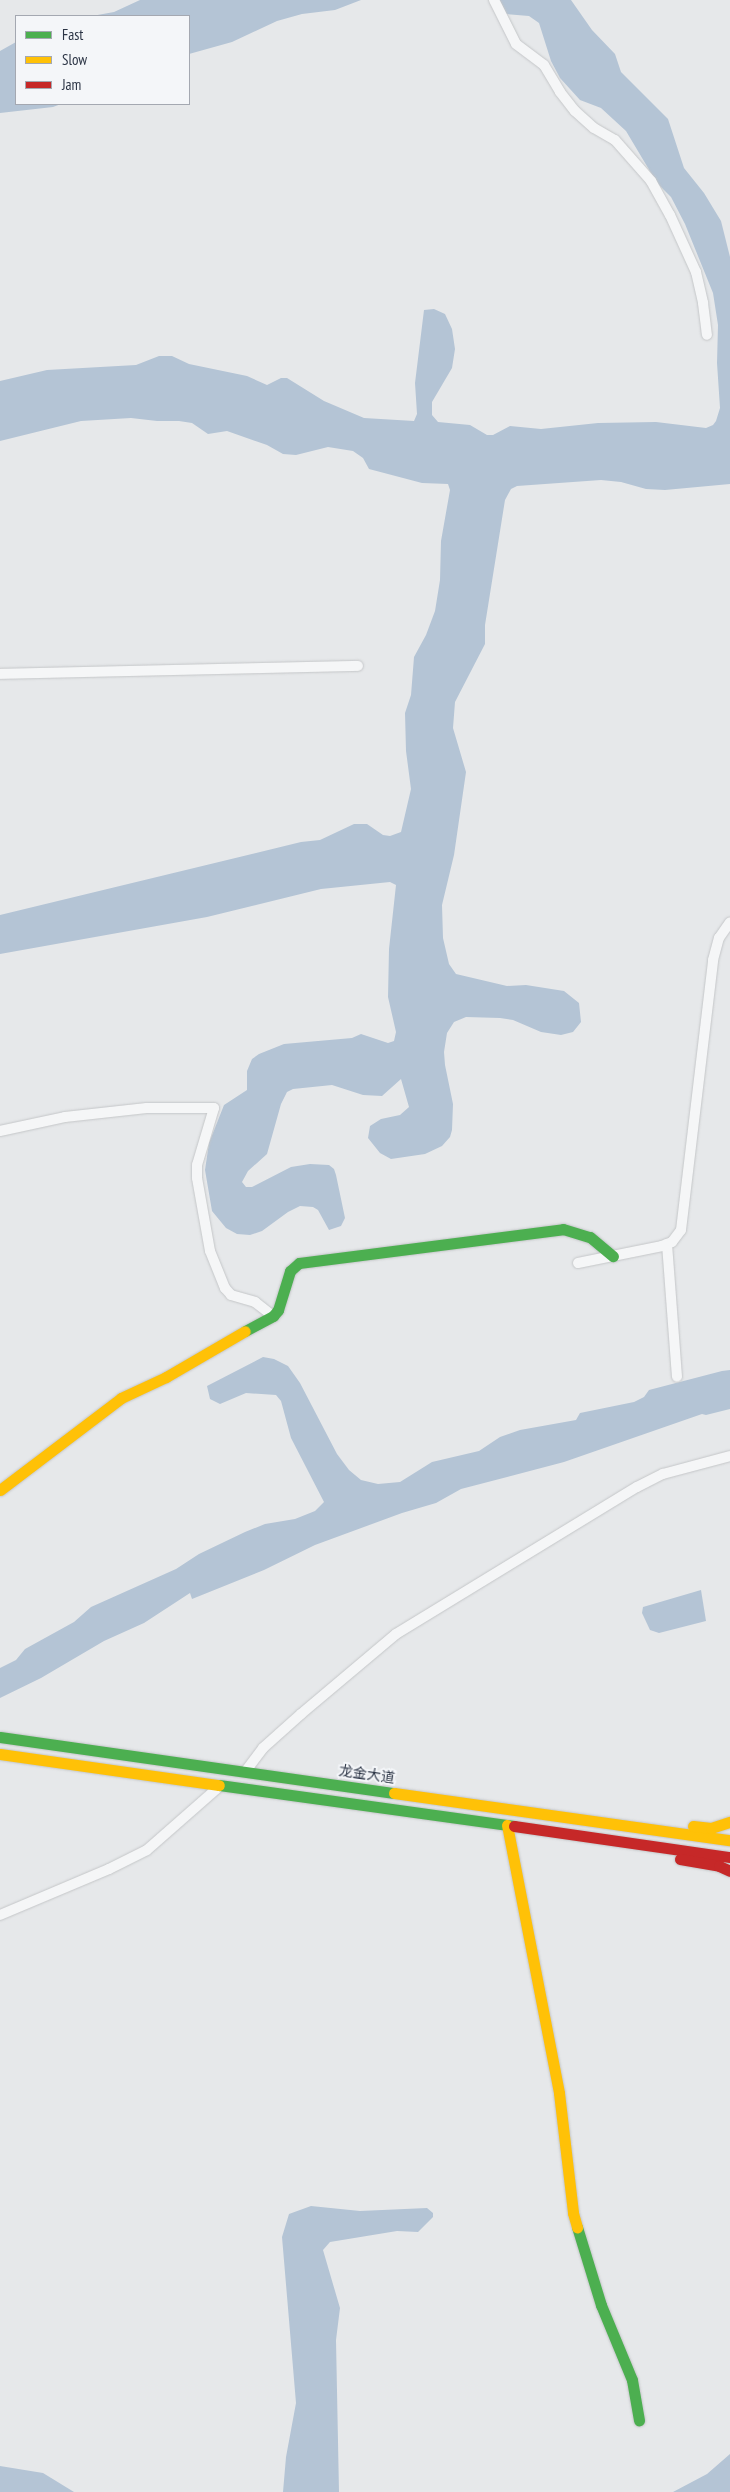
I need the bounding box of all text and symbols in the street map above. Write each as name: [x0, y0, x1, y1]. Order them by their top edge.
legend: [15, 15, 190, 105]
text: Fast: [62, 25, 83, 44]
text: Slow: [62, 50, 87, 69]
text: Jam: [62, 75, 81, 94]
street label: 龙金大道: [338, 1762, 396, 1786]

